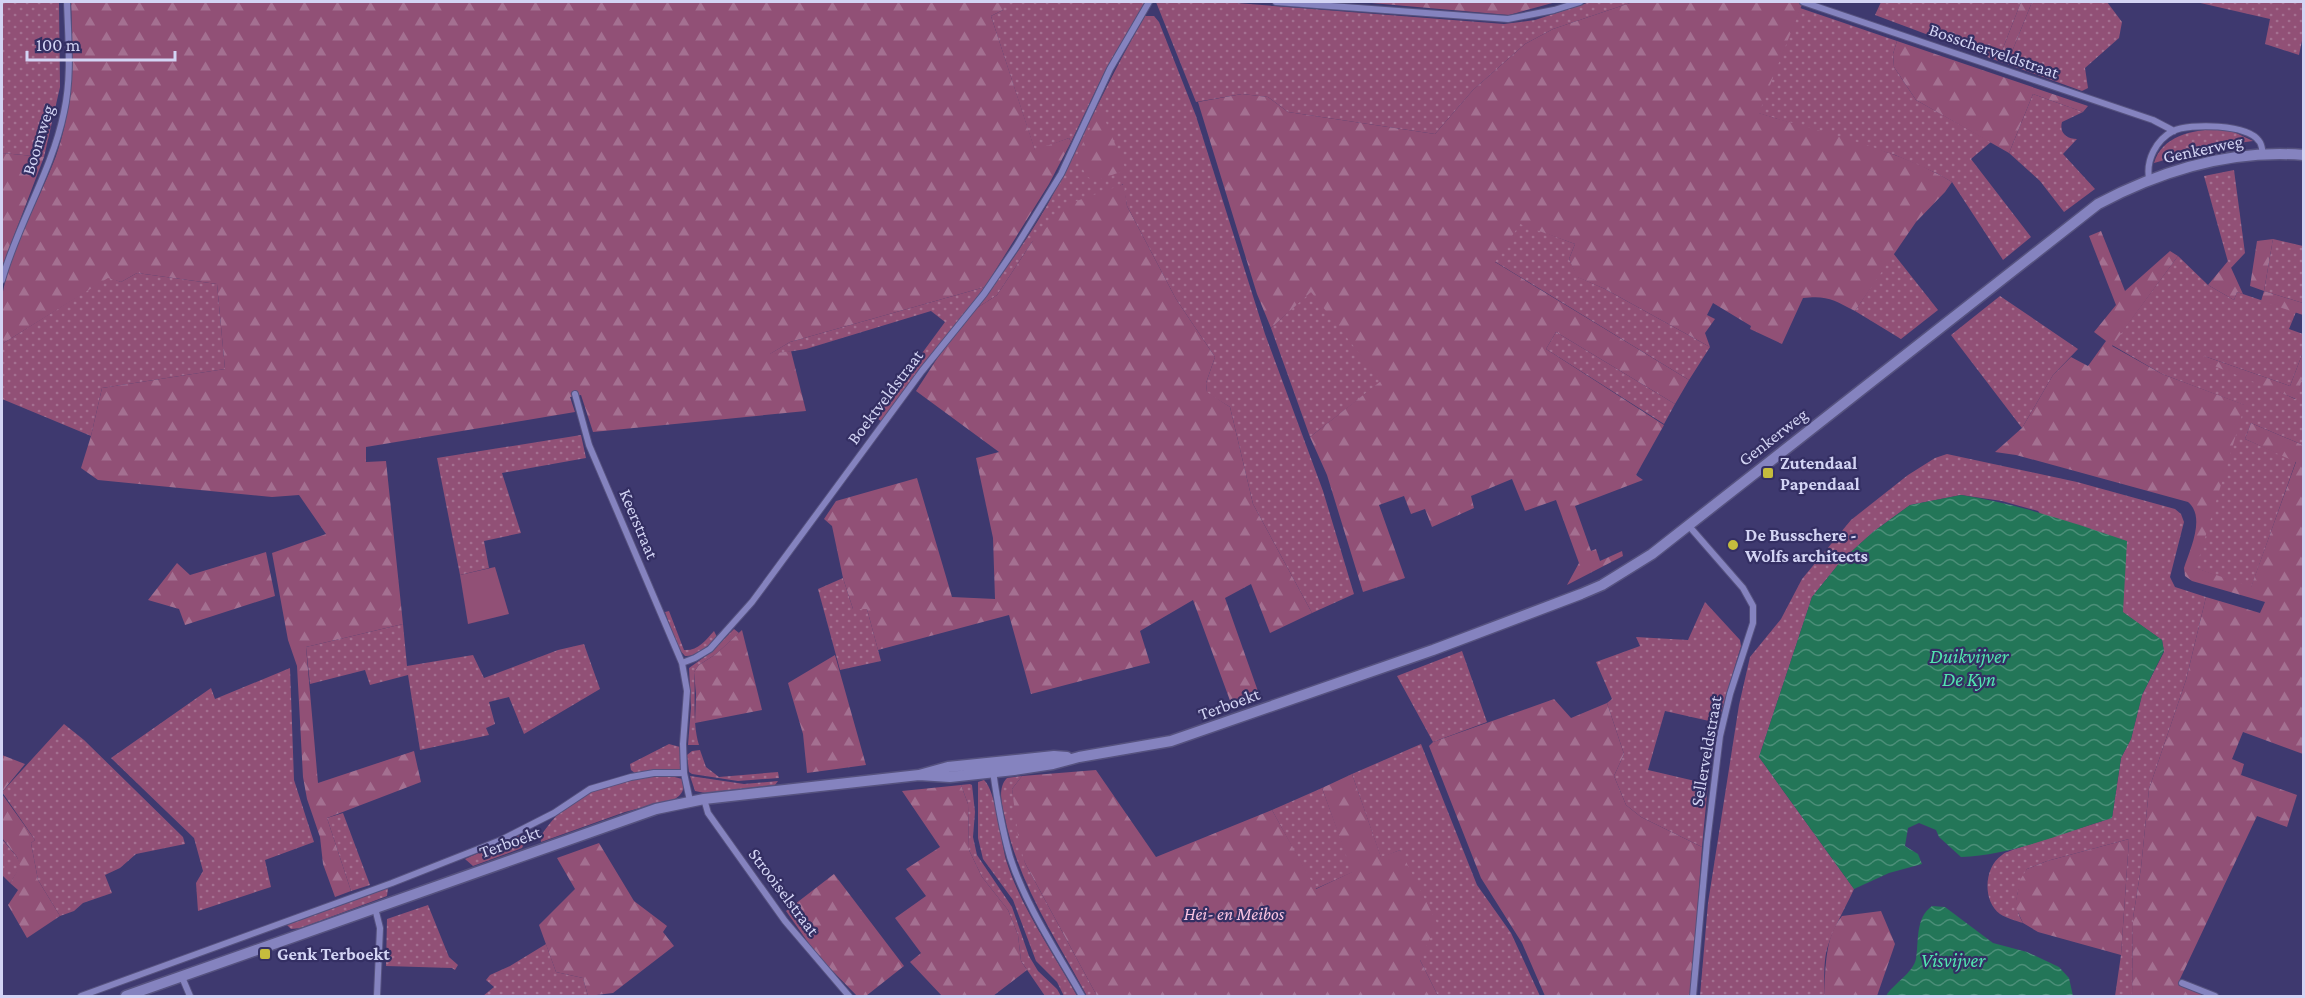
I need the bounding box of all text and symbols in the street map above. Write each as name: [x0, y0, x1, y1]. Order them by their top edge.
street label: Bosscherveldstraat: [1926, 19, 2063, 83]
scale bar: [27, 24, 176, 62]
text: 100 m: [36, 35, 81, 55]
street label: Boomweg: [18, 102, 58, 177]
street label: Genkerweg: [2161, 131, 2245, 167]
street label: Boektveldstraat: [843, 345, 928, 448]
street label: Genkerweg: [1735, 404, 1811, 470]
place label: Zutendaal Papendaal: [1780, 453, 1860, 494]
marker: Zutendaal Papendaal: [1761, 466, 1775, 480]
street label: Keerstraat: [615, 486, 663, 563]
place label: De Busschere - Wolfs architects: [1744, 525, 1868, 566]
marker: De Busschere - Wolfs architects: [1726, 538, 1740, 552]
water label: Duikvijver De Kyn: [1929, 645, 2010, 691]
street label: Terboekt: [1196, 683, 1263, 724]
street label: Sellerveldstraat: [1686, 693, 1726, 808]
street label: Terboekt: [477, 821, 544, 862]
street label: Strooiselstraat: [745, 844, 824, 941]
park label: Hei- en Meibos: [1184, 904, 1285, 924]
place label: Genk Terboekt: [277, 944, 390, 964]
marker: Genk Terboekt: [258, 947, 272, 961]
water label: Visvijver: [1921, 949, 1986, 972]

